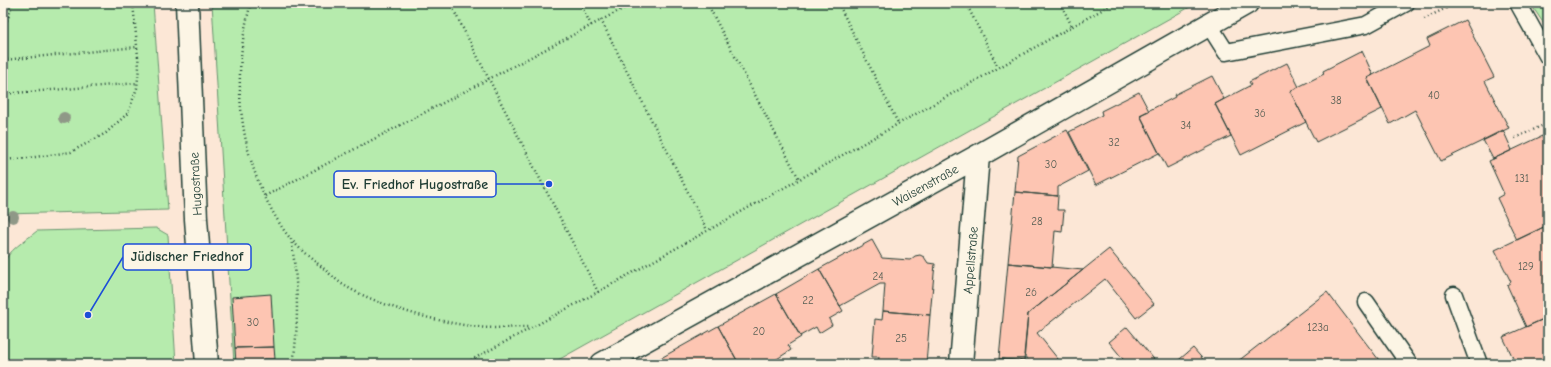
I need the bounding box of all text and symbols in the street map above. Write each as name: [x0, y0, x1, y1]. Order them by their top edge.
house number: 40: [1428, 89, 1440, 102]
house number: 38: [1330, 94, 1342, 107]
house number: 36: [1254, 107, 1266, 120]
house number: 34: [1181, 119, 1191, 132]
house number: 32: [1108, 136, 1120, 149]
street label: Hugostraße: [186, 151, 205, 216]
house number: 30: [1045, 158, 1057, 171]
street label: Waisenstraße: [890, 161, 961, 210]
callout: Ev. Friedhof Hugostraße: [334, 171, 496, 197]
house number: 131: [1515, 172, 1529, 185]
text: Ev. Friedhof Hugostraße: [342, 176, 488, 193]
house number: 28: [1031, 215, 1043, 228]
street label: Appellstraße: [960, 225, 981, 294]
callout: Jüdischer Friedhof: [123, 244, 251, 270]
text: Jüdischer Friedhof: [131, 248, 244, 265]
house number: 129: [1518, 260, 1534, 273]
house number: 24: [872, 270, 884, 283]
house number: 26: [1025, 286, 1037, 299]
house number: 22: [802, 294, 814, 307]
house number: 30: [247, 316, 259, 329]
house number: 123a: [1307, 321, 1329, 334]
house number: 20: [753, 325, 765, 338]
house number: 25: [895, 332, 907, 345]

